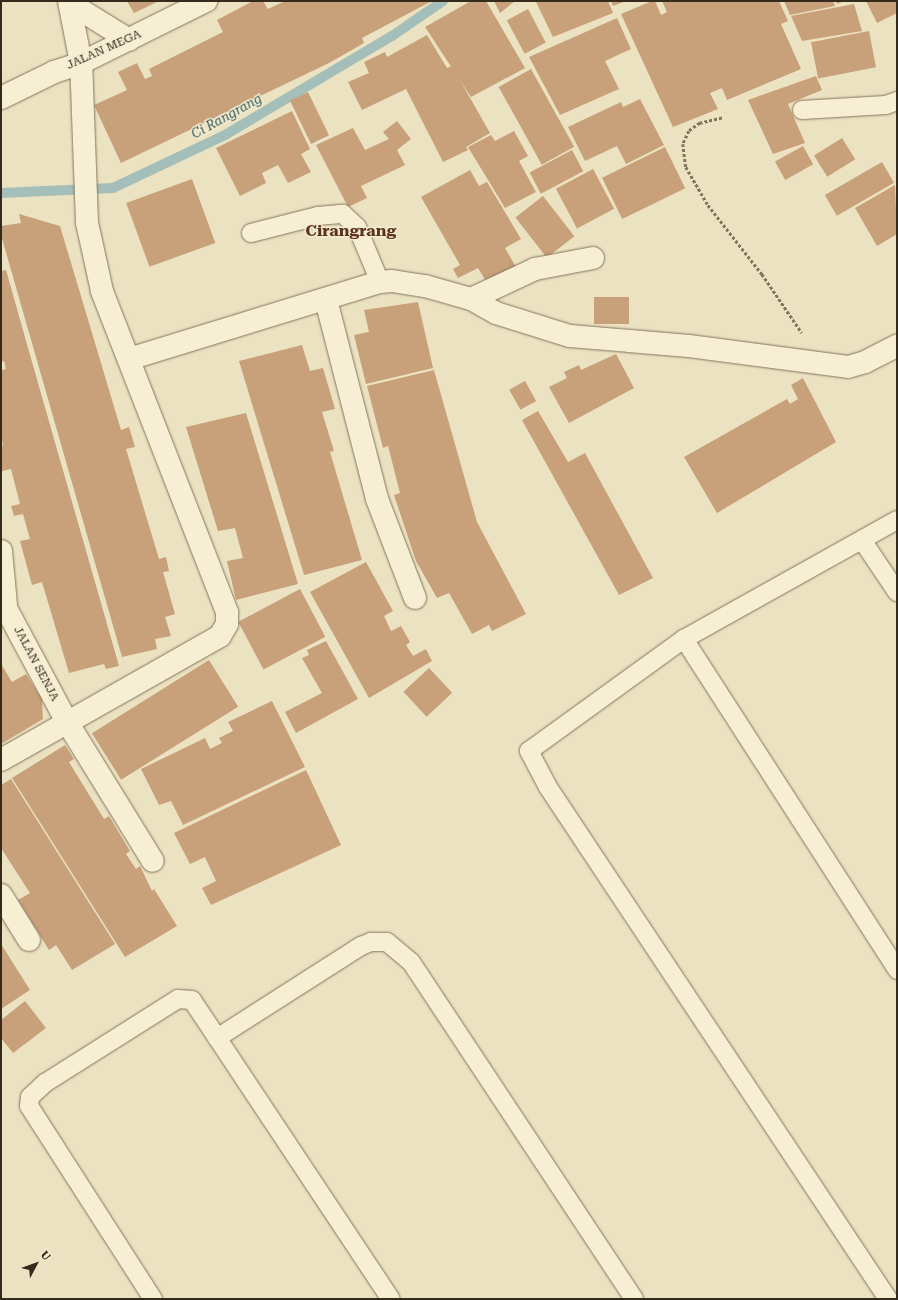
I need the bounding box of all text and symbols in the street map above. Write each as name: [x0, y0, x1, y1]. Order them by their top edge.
street label: JALAN MEGA: [64, 27, 144, 73]
water label: Ci Rangrang: [189, 91, 265, 143]
district label: Cirangrang: [306, 221, 396, 241]
street label: JALAN SENJA: [10, 624, 62, 704]
north arrow: [16, 1244, 56, 1284]
text: U: [38, 1248, 53, 1263]

